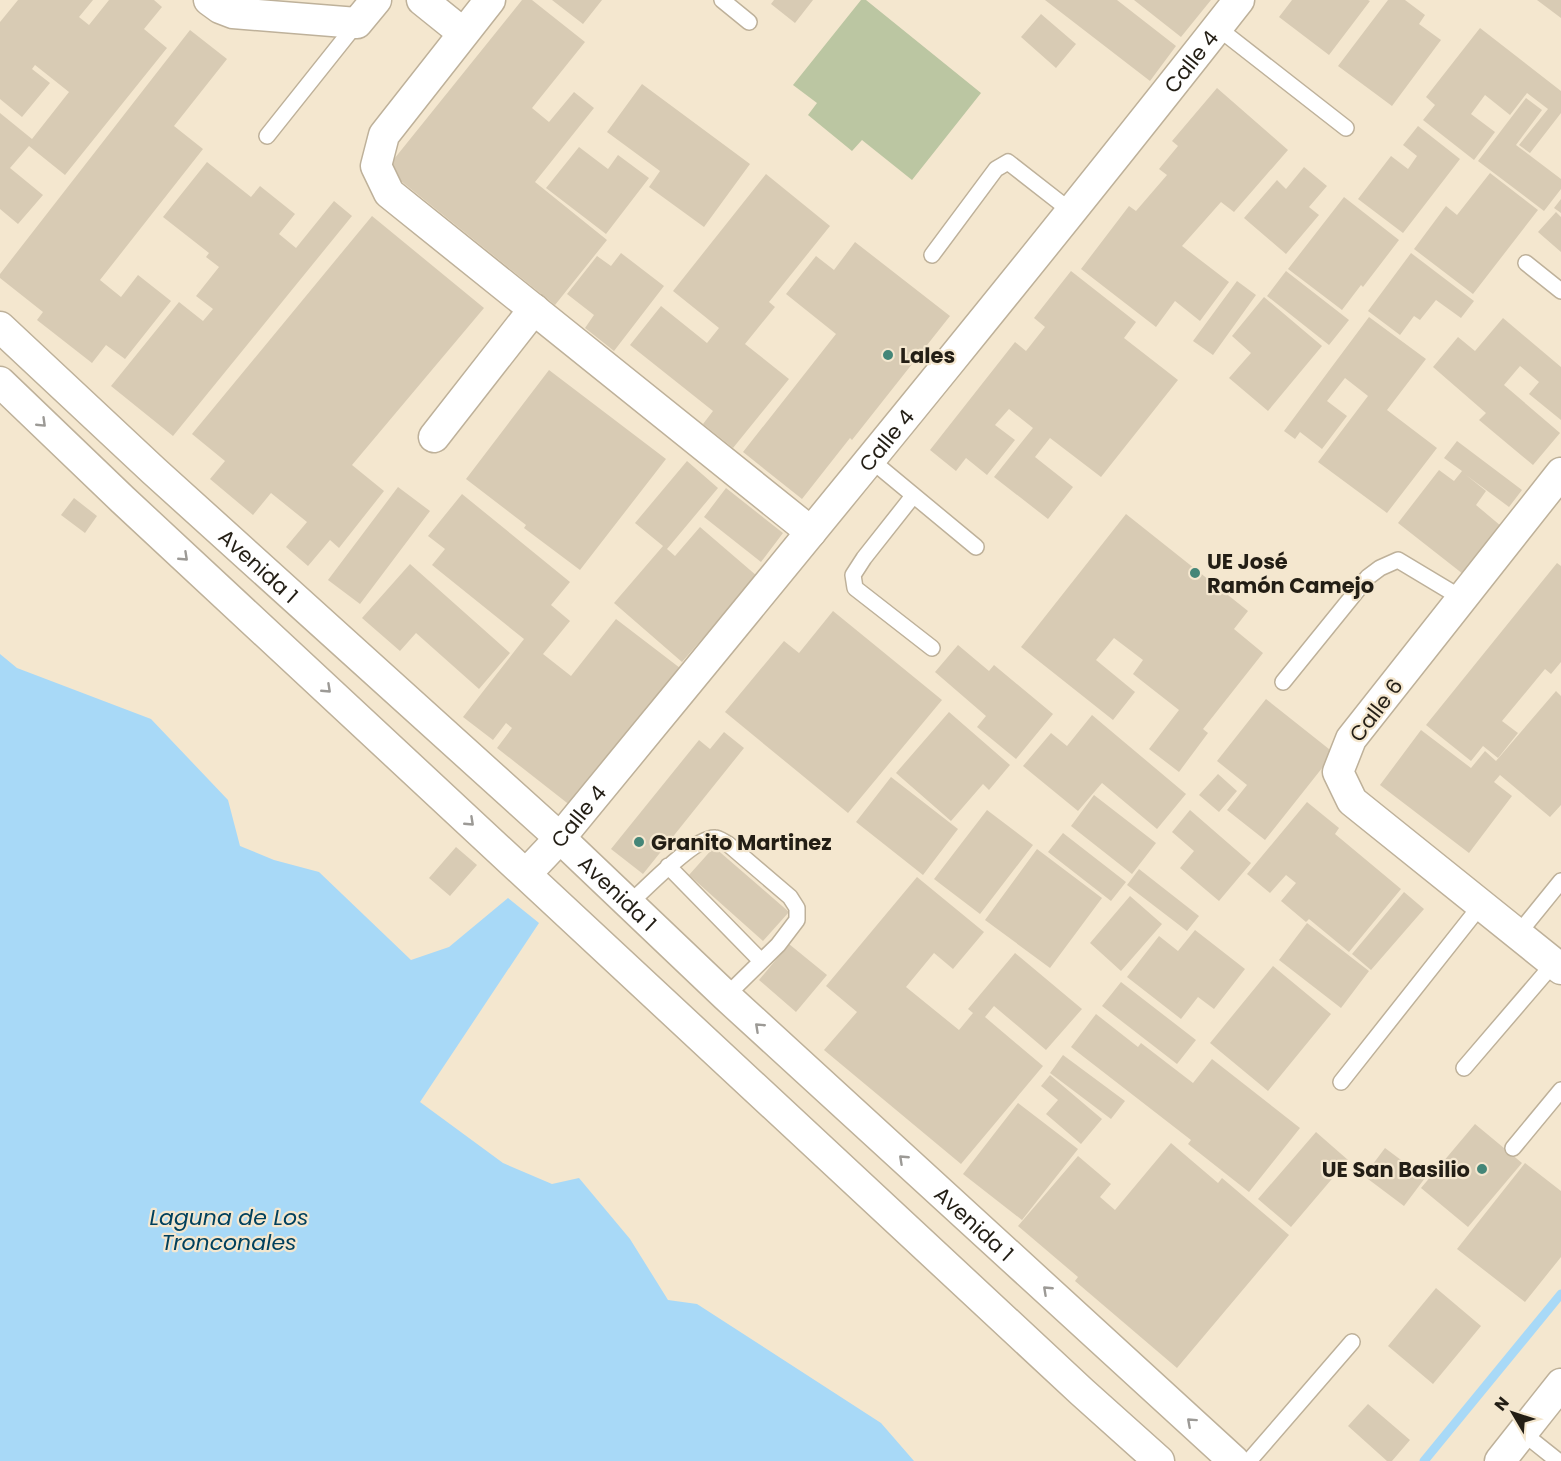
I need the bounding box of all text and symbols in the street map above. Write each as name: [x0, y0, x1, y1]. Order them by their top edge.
street label: Calle 4: [1157, 24, 1225, 99]
place label: Lales: [900, 341, 955, 370]
marker: Lales: [881, 348, 895, 362]
street label: Calle 4: [852, 403, 920, 477]
one-way arrow: [35, 415, 46, 426]
street label: Avenida 1: [213, 522, 305, 609]
place label: UE José Ramón Camejo: [1207, 547, 1374, 600]
one-way arrow: [177, 549, 188, 560]
marker: UE José Ramón Camejo: [1188, 566, 1202, 580]
street label: Calle 6: [1343, 672, 1409, 748]
one-way arrow: [320, 682, 331, 693]
street label: Calle 4: [544, 779, 612, 853]
one-way arrow: [463, 815, 474, 826]
place label: Granito Martinez: [651, 828, 832, 857]
marker: Granito Martinez: [632, 835, 646, 849]
street label: Avenida 1: [572, 849, 663, 937]
one-way arrow: [756, 1023, 766, 1034]
one-way arrow: [899, 1155, 910, 1166]
place label: UE San Basilio: [1322, 1155, 1470, 1184]
marker: UE San Basilio: [1475, 1162, 1489, 1176]
street label: Avenida 1: [928, 1179, 1020, 1267]
water label: Laguna de Los Tronconales: [150, 1202, 308, 1258]
one-way arrow: [1043, 1286, 1053, 1297]
north arrow: [1483, 1383, 1543, 1443]
text: N: [1489, 1392, 1514, 1416]
one-way arrow: [1187, 1418, 1198, 1429]

